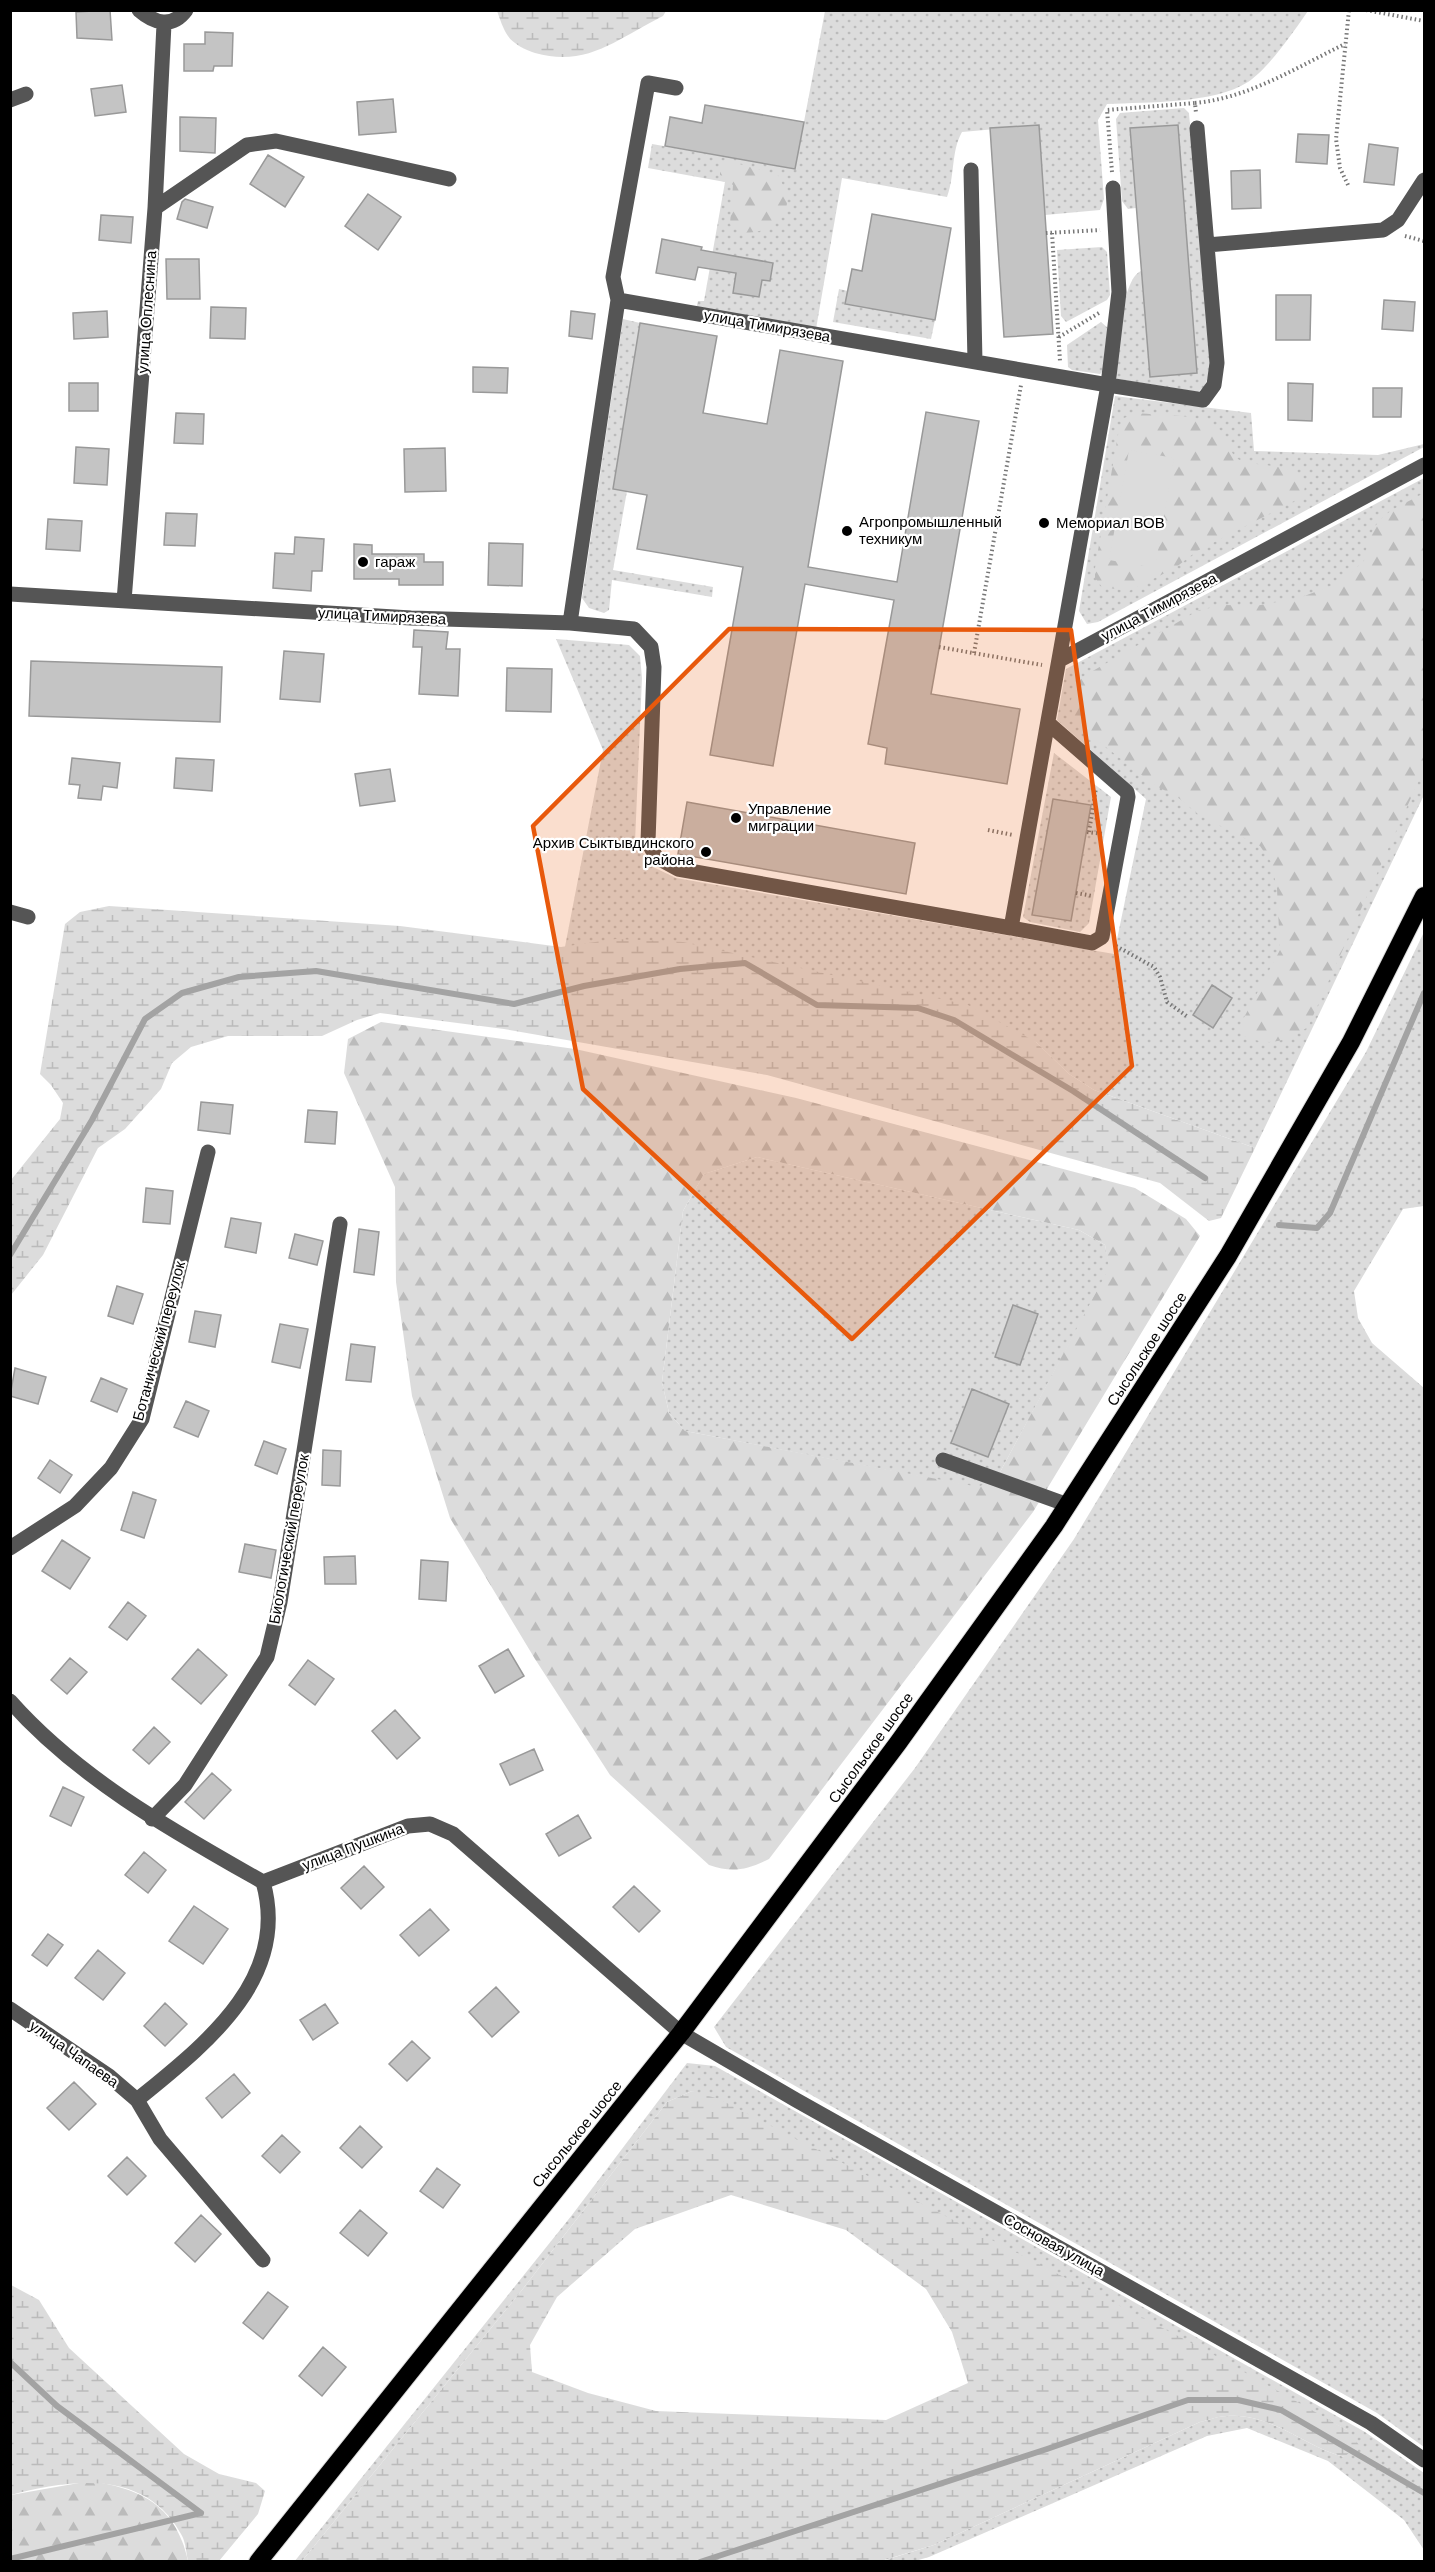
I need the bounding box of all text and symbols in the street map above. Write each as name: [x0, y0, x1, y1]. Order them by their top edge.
street label: улица Оплеснина: [133, 249, 161, 374]
street label: улица Тимирязева: [702, 305, 833, 347]
place label: Агропромышленный техникум: [859, 512, 1002, 549]
place label: Мемориал ВОВ: [1056, 513, 1165, 533]
marker: Мемориал ВОВ: [1037, 516, 1051, 530]
marker: Агропромышленный техникум: [840, 524, 854, 538]
place label: гараж: [375, 552, 415, 572]
marker: гараж: [356, 555, 370, 569]
street label: улица Тимирязева: [1098, 568, 1221, 646]
street label: улица Тимирязева: [317, 603, 447, 629]
place label: Управление миграции: [748, 799, 831, 836]
marker: Управление миграции: [729, 811, 743, 825]
place label: Архив Сыктывдинского района: [533, 833, 695, 870]
marker: Архив Сыктывдинского района: [699, 845, 713, 859]
street label: Ботанический переулок: [128, 1259, 190, 1423]
street label: Сысольское шоссе: [1103, 1288, 1191, 1410]
street label: Биологический переулок: [264, 1452, 314, 1626]
street label: Сысольское шоссе: [824, 1689, 918, 1807]
street label: улица Пушкина: [299, 1818, 407, 1876]
street label: улица Чапаева: [25, 2016, 123, 2093]
street label: Сысольское шоссе: [528, 2076, 626, 2192]
street label: Сосновая улица: [1000, 2209, 1109, 2281]

